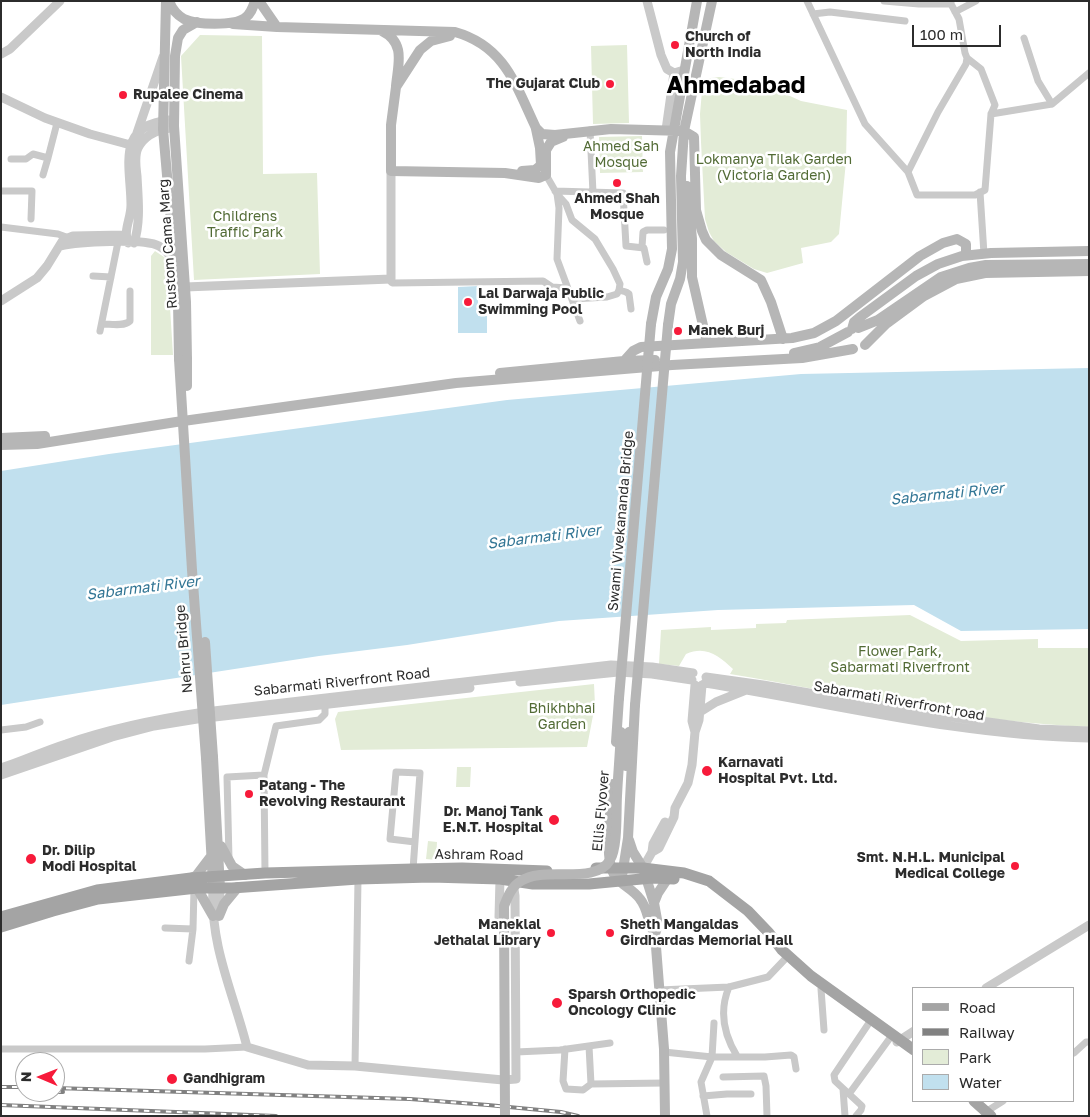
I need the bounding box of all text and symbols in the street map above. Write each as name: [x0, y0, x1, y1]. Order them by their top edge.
scale bar: [915, 15, 1004, 47]
text: 100 m: [920, 25, 963, 43]
place label: Church of North India: [685, 29, 761, 62]
marker: Church of North India: [669, 39, 681, 51]
district label: Ahmedabad: [667, 71, 805, 99]
place label: The Gujarat Club: [486, 76, 600, 92]
marker: The Gujarat Club: [604, 78, 616, 90]
place label: Rupalee Cinema: [133, 87, 243, 103]
marker: Rupalee Cinema: [117, 89, 129, 101]
park label: Ahmed Sah Mosque: [583, 139, 659, 172]
park label: Lokmanya Tilak Garden (Victoria Garden): [696, 152, 852, 184]
marker: Ahmed Shah Mosque: [611, 177, 623, 189]
street label: Rustom Cama Marg: [155, 179, 181, 309]
place label: Ahmed Shah Mosque: [574, 191, 660, 223]
park label: Childrens Traffic Park: [207, 209, 283, 242]
place label: Lal Darwaja Public Swimming Pool: [478, 286, 604, 318]
marker: Lal Darwaja Public Swimming Pool: [462, 296, 474, 308]
place label: Manek Burj: [688, 323, 764, 339]
marker: Manek Burj: [672, 325, 684, 337]
street label: Swami Vivekananda Bridge: [605, 430, 637, 612]
water label: Sabarmati River: [889, 479, 1005, 509]
water label: Sabarmati River: [486, 521, 602, 553]
water label: Sabarmati River: [85, 572, 201, 604]
street label: Nehru Bridge: [172, 604, 196, 694]
park label: Flower Park, Sabarmati Riverfront: [830, 644, 970, 676]
street label: Sabarmati Riverfront Road: [253, 664, 431, 700]
street label: Sabarmati Riverfront road: [812, 678, 986, 724]
park label: Bhikhbhai Garden: [528, 701, 596, 734]
place label: Karnavati Hospital Pvt. Ltd.: [718, 755, 838, 788]
marker: Karnavati Hospital Pvt. Ltd.: [700, 764, 714, 778]
street label: Ellis Flyover: [589, 770, 613, 852]
place label: Patang - The Revolving Restaurant: [259, 778, 405, 810]
marker: Patang - The Revolving Restaurant: [243, 788, 255, 800]
place label: Dr. Manoj Tank E.N.T. Hospital: [443, 804, 543, 836]
marker: Dr. Manoj Tank E.N.T. Hospital: [547, 813, 561, 827]
place label: Dr. Dilip Modi Hospital: [42, 843, 137, 876]
street label: Ashram Road: [434, 846, 524, 864]
place label: Smt. N.H.L. Municipal Medical College: [857, 850, 1005, 882]
marker: Dr. Dilip Modi Hospital: [24, 852, 38, 866]
marker: Smt. N.H.L. Municipal Medical College: [1009, 860, 1021, 872]
place label: Maneklal Jethalal Library: [434, 917, 541, 950]
place label: Sheth Mangaldas Girdhardas Memorial Hall: [620, 917, 793, 950]
marker: Maneklal Jethalal Library: [545, 927, 557, 939]
marker: Sheth Mangaldas Girdhardas Memorial Hall: [604, 927, 616, 939]
place label: Sparsh Orthopedic Oncology Clinic: [568, 987, 696, 1020]
legend: [912, 987, 1075, 1102]
marker: Sparsh Orthopedic Oncology Clinic: [550, 996, 564, 1010]
text: Road: [959, 998, 996, 1016]
text: Railway: [959, 1023, 1015, 1041]
text: Park: [959, 1048, 991, 1066]
north arrow: [15, 1052, 65, 1102]
text: N: [17, 1071, 34, 1082]
place label: Gandhigram: [183, 1071, 265, 1087]
marker: Gandhigram: [165, 1072, 179, 1086]
text: Water: [959, 1073, 1002, 1091]

